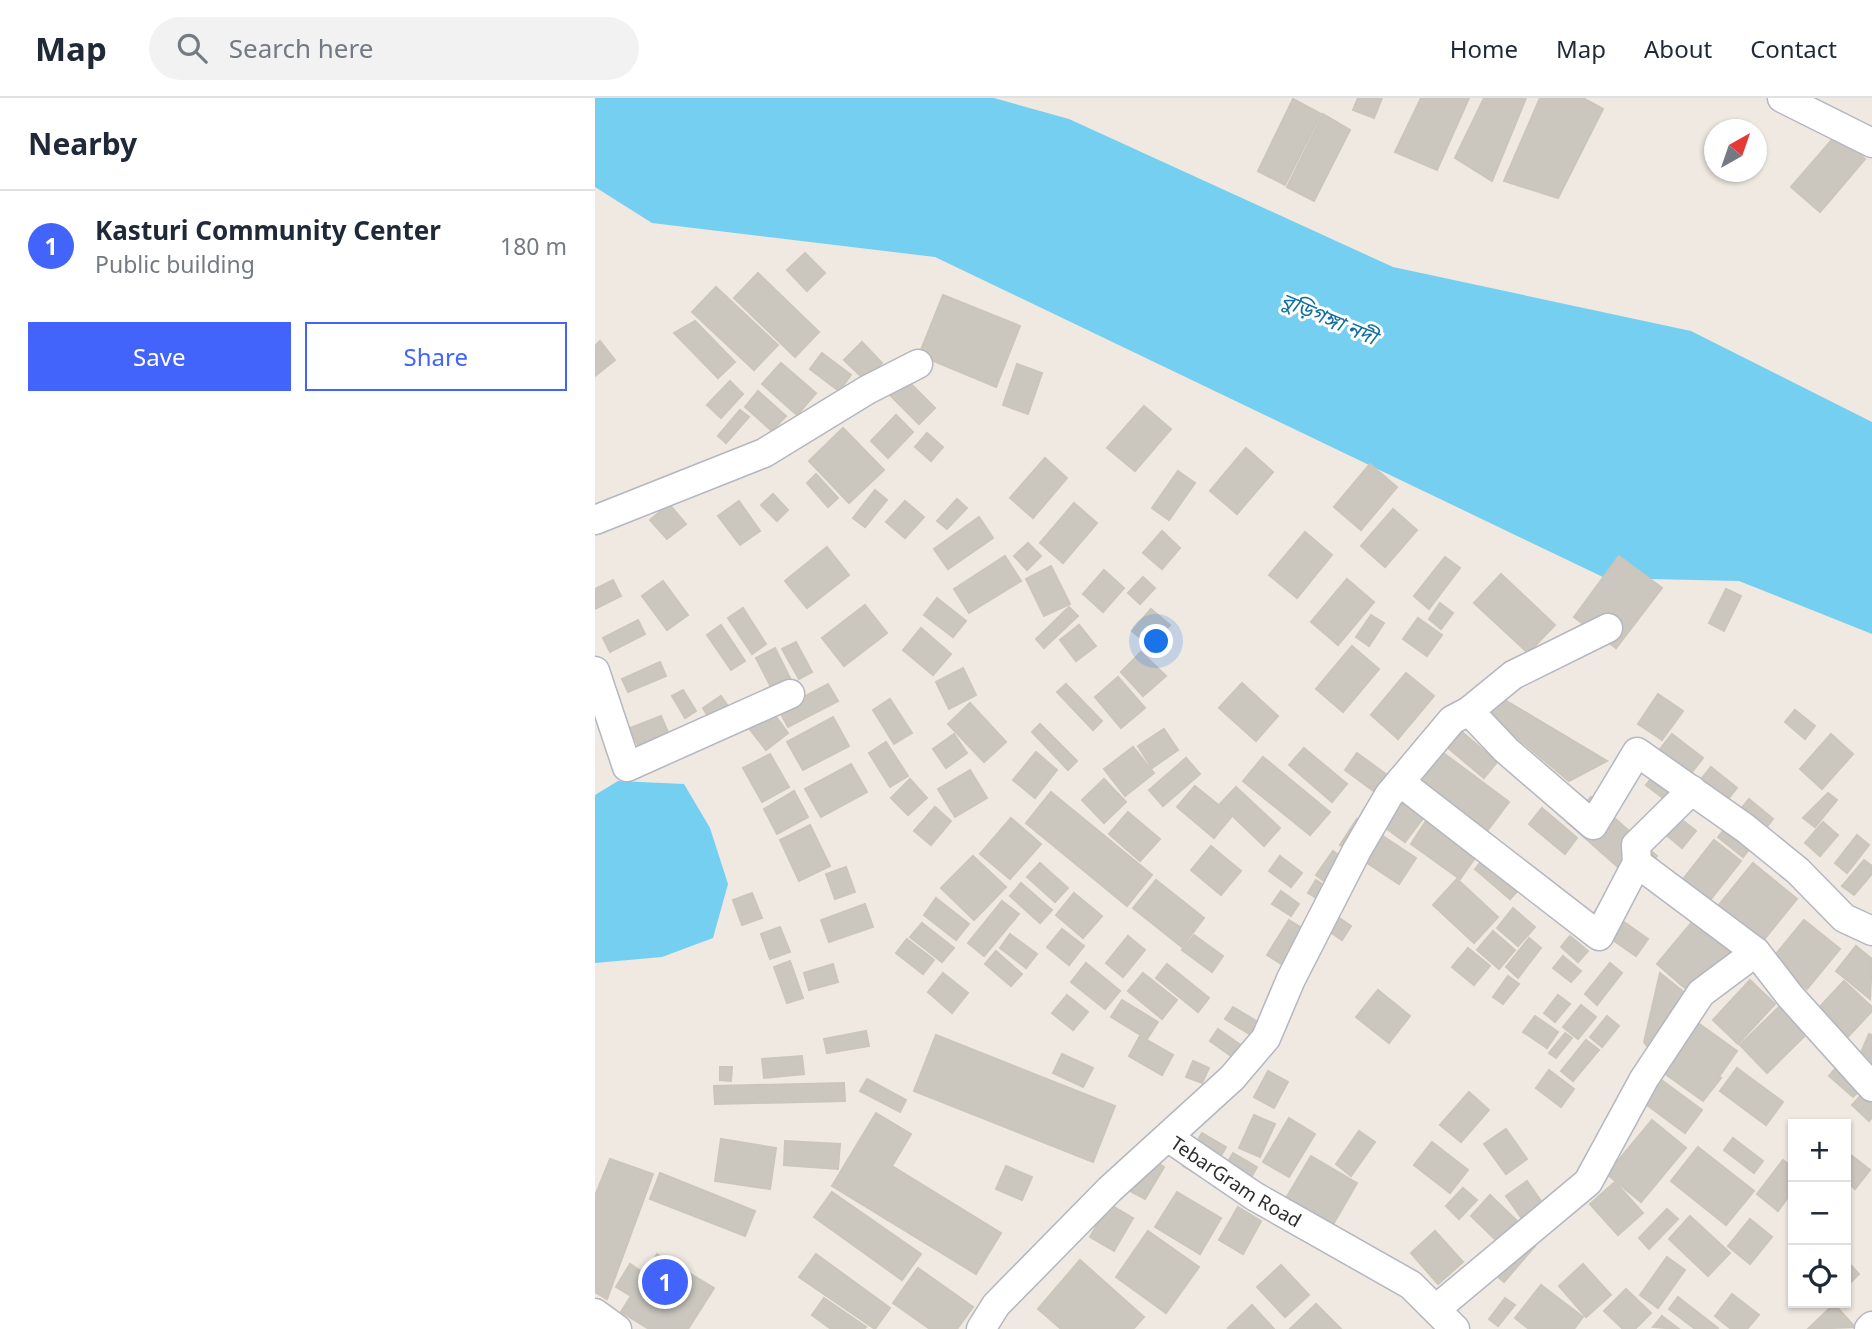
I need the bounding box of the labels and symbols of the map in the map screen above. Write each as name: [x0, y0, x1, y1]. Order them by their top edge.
north arrow: [1704, 119, 1767, 182]
water label: বুড়িগঙ্গা নদী: [1277, 285, 1385, 353]
your location: [1139, 624, 1173, 658]
street label: TebarGram Road: [1166, 1130, 1306, 1233]
pin: 1: [642, 1256, 688, 1308]

